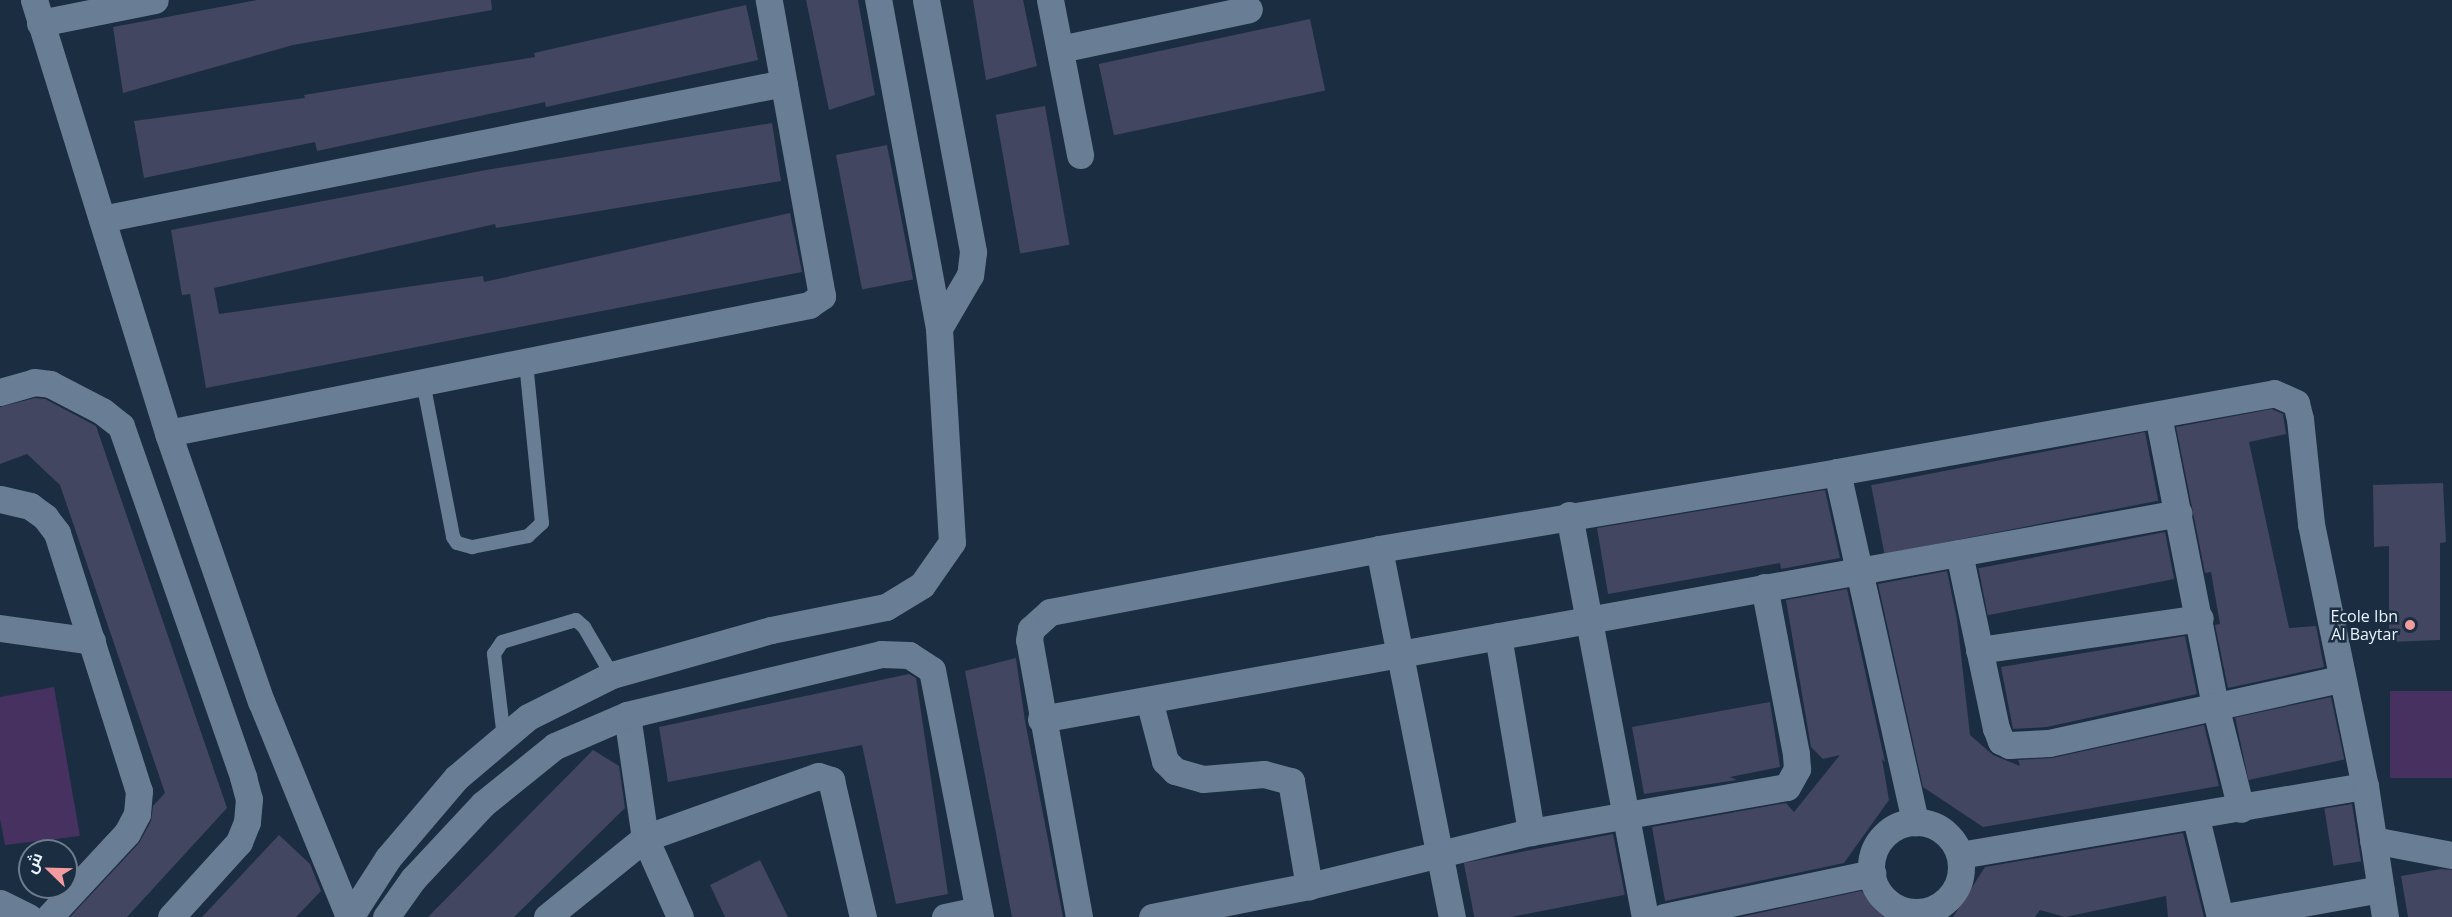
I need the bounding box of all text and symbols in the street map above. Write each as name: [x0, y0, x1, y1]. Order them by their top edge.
place label: Ecole Ibn Al Baytar: [2331, 606, 2398, 644]
marker: Ecole Ibn Al Baytar: [2403, 618, 2417, 632]
north arrow: [18, 839, 78, 899]
text: ش: [19, 849, 47, 876]

